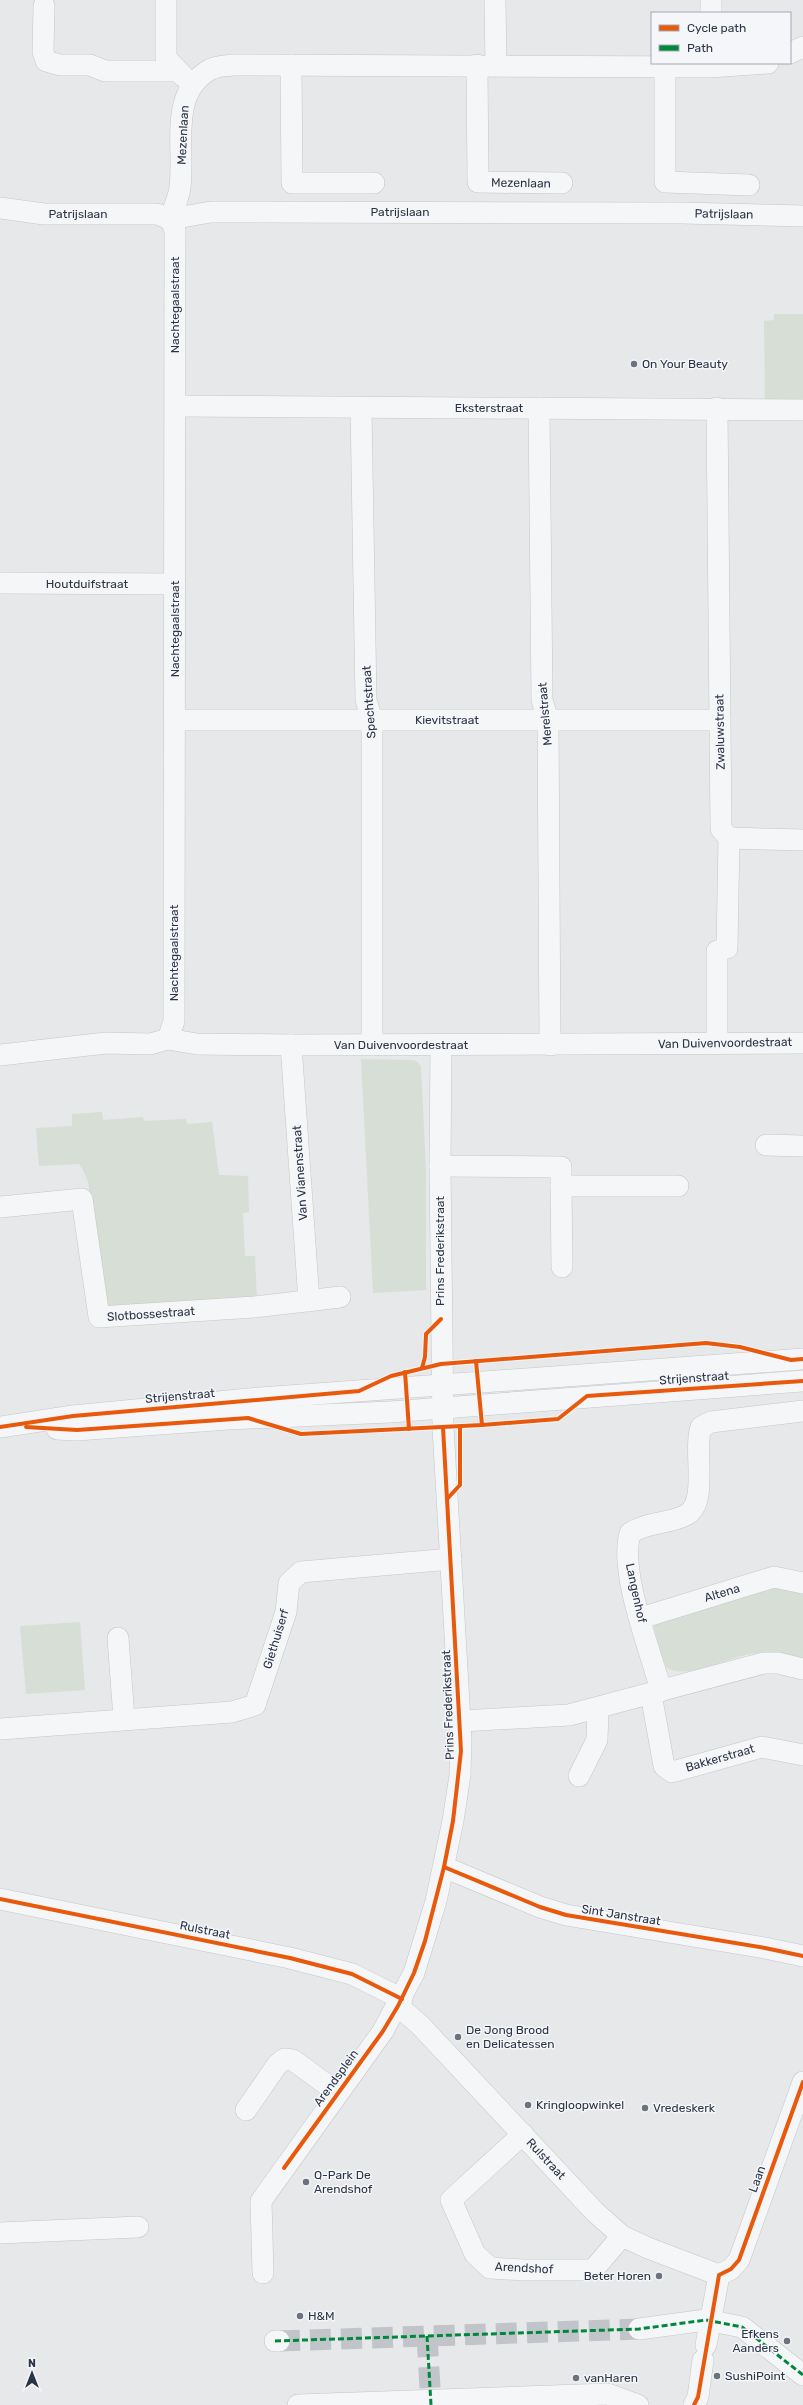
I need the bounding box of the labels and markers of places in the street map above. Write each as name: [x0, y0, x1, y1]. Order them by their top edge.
place label: On Your Beauty: [642, 357, 728, 371]
marker: On Your Beauty: [629, 359, 639, 369]
place label: De Jong Brood en Delicatessen: [466, 2023, 555, 2051]
marker: De Jong Brood en Delicatessen: [453, 2032, 463, 2042]
place label: Kringloopwinkel: [536, 2098, 624, 2112]
marker: Kringloopwinkel: [523, 2100, 533, 2110]
place label: Vredeskerk: [653, 2101, 716, 2115]
marker: Vredeskerk: [640, 2103, 650, 2113]
place label: Q-Park De Arendshof: [314, 2168, 373, 2196]
marker: Q-Park De Arendshof: [301, 2177, 311, 2187]
place label: Beter Horen: [584, 2269, 651, 2283]
marker: Beter Horen: [654, 2271, 664, 2281]
place label: H&M: [308, 2309, 334, 2323]
marker: H&M: [295, 2311, 305, 2321]
place label: Efkens Aanders: [733, 2327, 779, 2355]
marker: Efkens Aanders: [782, 2336, 792, 2346]
place label: SushiPoint: [725, 2369, 786, 2383]
place label: vanHaren: [584, 2371, 638, 2385]
marker: SushiPoint: [712, 2371, 722, 2381]
marker: vanHaren: [571, 2373, 581, 2383]

